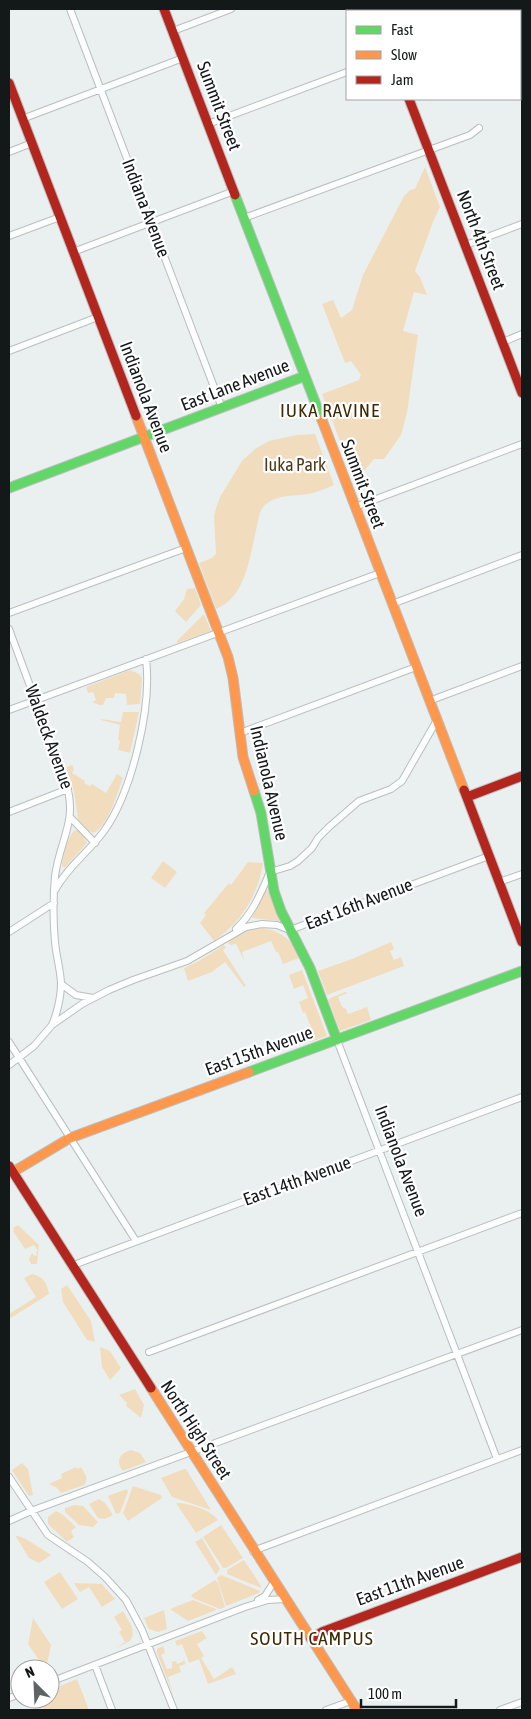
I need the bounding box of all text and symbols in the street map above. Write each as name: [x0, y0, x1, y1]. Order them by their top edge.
legend: [346, 10, 521, 100]
text: Fast: [391, 21, 413, 38]
text: Slow: [391, 46, 417, 63]
street label: Summit Street: [193, 58, 246, 153]
text: Jam: [391, 71, 414, 88]
street label: Indiana Avenue: [118, 156, 175, 260]
street label: North 4th Street: [453, 187, 510, 293]
street label: Indianola Avenue: [116, 338, 177, 455]
street label: East Lane Avenue: [178, 354, 292, 415]
district label: IUKA RAVINE: [280, 399, 380, 421]
street label: Summit Street: [337, 436, 390, 531]
park label: Iuka Park: [264, 454, 326, 475]
street label: Waldeck Avenue: [21, 682, 78, 792]
street label: Indianola Avenue: [246, 724, 293, 842]
street label: East 16th Avenue: [302, 873, 415, 934]
street label: East 15th Avenue: [202, 1021, 316, 1080]
street label: Indianola Avenue: [371, 1102, 432, 1219]
street label: East 14th Avenue: [240, 1151, 354, 1210]
street label: North High Street: [157, 1376, 236, 1483]
street label: East 11th Avenue: [353, 1551, 467, 1610]
district label: SOUTH CAMPUS: [250, 1627, 374, 1649]
north arrow: [10, 1659, 60, 1709]
text: N: [23, 1663, 37, 1681]
scale bar: [361, 1676, 456, 1708]
text: 100 m: [368, 1685, 402, 1702]

